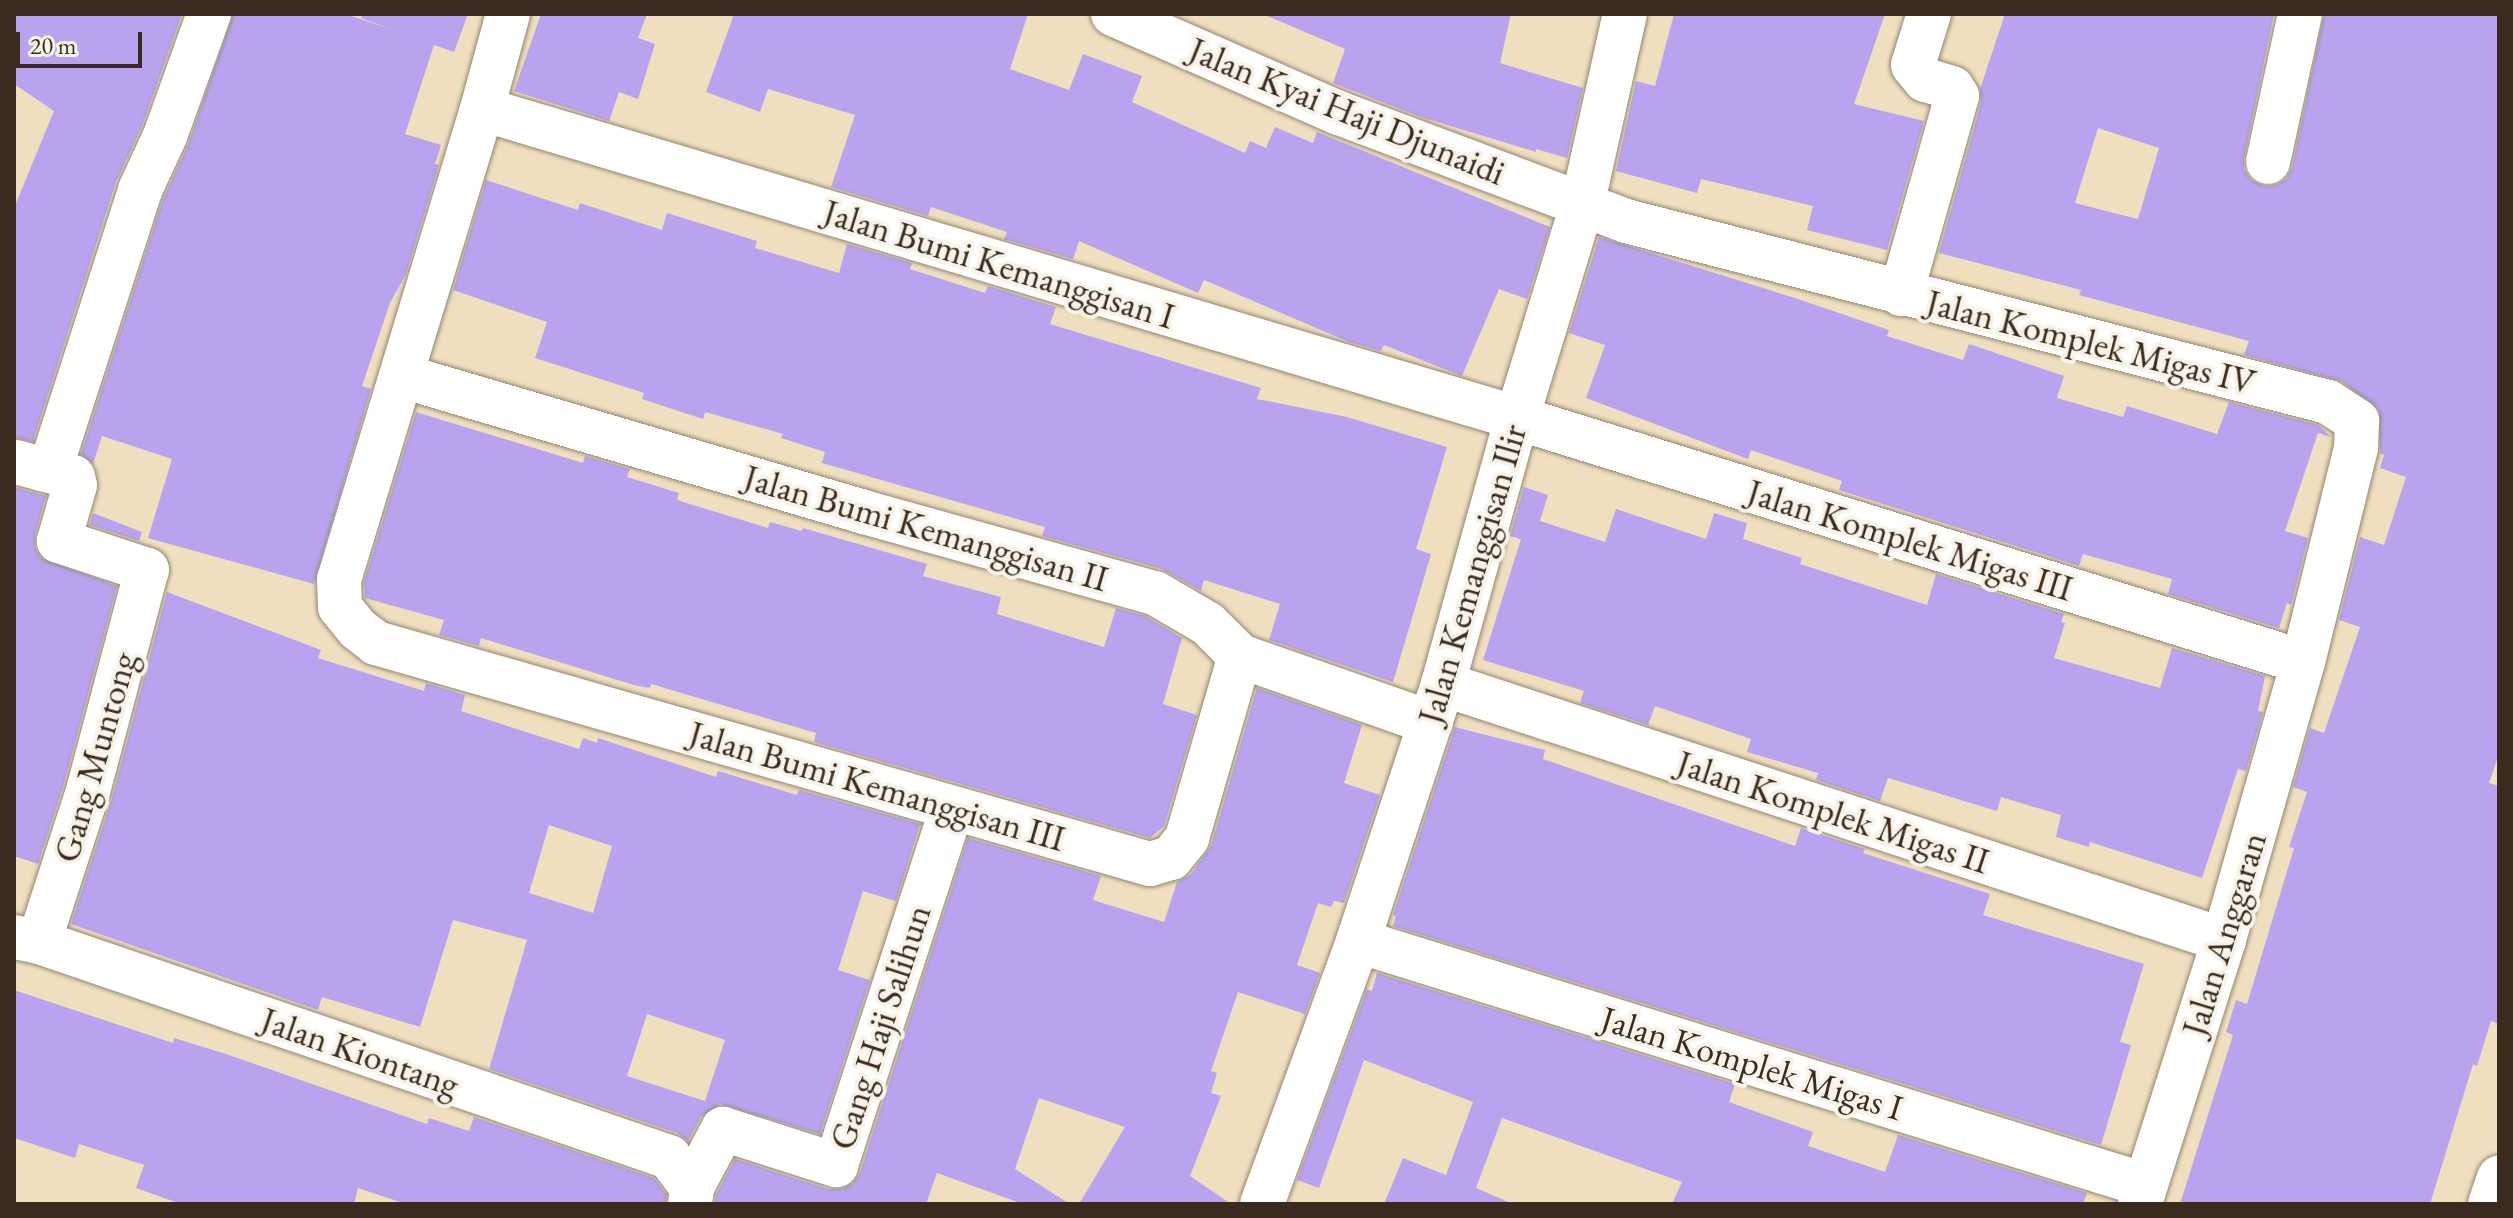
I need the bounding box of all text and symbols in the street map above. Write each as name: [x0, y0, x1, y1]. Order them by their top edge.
scale bar: [20, 16, 146, 66]
street label: Jalan Kyai Haji Djunaidi: [1183, 28, 1511, 194]
text: 20 m: [30, 30, 77, 61]
street label: Jalan Bumi Kemanggisan I: [818, 190, 1180, 338]
street label: Jalan Komplek Migas IV: [1922, 280, 2260, 404]
street label: Jalan Kemanggisan Ilir: [1409, 419, 1535, 729]
street label: Jalan Bumi Kemanggisan II: [739, 455, 1113, 601]
street label: Jalan Komplek Migas III: [1742, 470, 2078, 610]
street label: Gang Muntong: [44, 647, 146, 867]
street label: Jalan Bumi Kemanggisan III: [684, 712, 1070, 860]
street label: Jalan Komplek Migas II: [1671, 741, 1995, 883]
street label: Jalan Anggaran: [2173, 827, 2275, 1041]
street label: Gang Haji Salihun: [820, 899, 940, 1155]
street label: Jalan Komplek Migas I: [1596, 997, 1908, 1129]
street label: Jalan Kiontang: [255, 998, 465, 1106]

